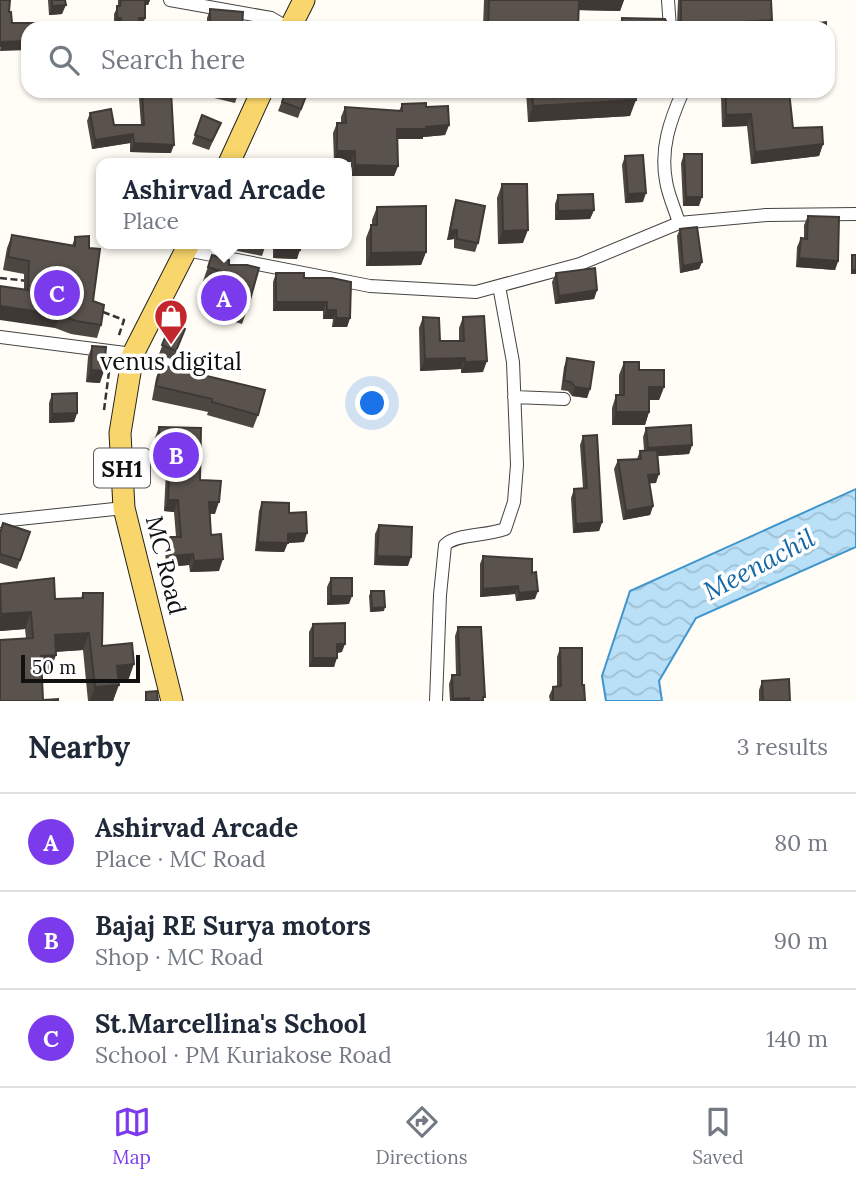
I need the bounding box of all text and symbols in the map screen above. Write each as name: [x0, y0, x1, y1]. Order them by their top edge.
search box: [21, 21, 835, 98]
icon: search: [45, 41, 83, 79]
text: Search here: [101, 43, 245, 76]
popup: [96, 158, 352, 249]
text: Ashirvad Arcade: [122, 173, 326, 206]
text: Place: [122, 206, 179, 235]
pin: C: [34, 267, 80, 319]
pin: A: [201, 272, 247, 324]
shop icon: venus digital: [152, 297, 190, 346]
place label: venus digital: [100, 346, 242, 377]
your location: [355, 386, 389, 420]
pin: B: [153, 429, 199, 481]
road number: SH1: [94, 448, 150, 488]
street label: MC Road: [139, 512, 193, 618]
water label: Meenachil: [698, 521, 821, 607]
scale bar: [21, 652, 140, 684]
text: 50 m: [32, 655, 76, 679]
text: Nearby: [28, 728, 130, 766]
text: 3 results: [737, 732, 828, 761]
text: Ashirvad Arcade: [95, 811, 298, 844]
text: A: [43, 828, 59, 857]
text: 80 m: [774, 828, 828, 857]
text: Place · MC Road: [95, 844, 266, 873]
text: Bajaj RE Surya motors: [95, 909, 371, 942]
text: B: [43, 926, 59, 955]
text: 90 m: [774, 926, 828, 955]
text: Shop · MC Road: [95, 942, 263, 971]
text: St.Marcellina's School: [95, 1007, 367, 1040]
text: C: [43, 1024, 59, 1053]
text: 140 m: [766, 1024, 828, 1053]
text: School · PM Kuriakose Road: [95, 1040, 392, 1069]
tab: Map: [112, 1103, 151, 1169]
tab: Directions: [376, 1103, 468, 1169]
tab: Saved: [692, 1103, 744, 1169]

